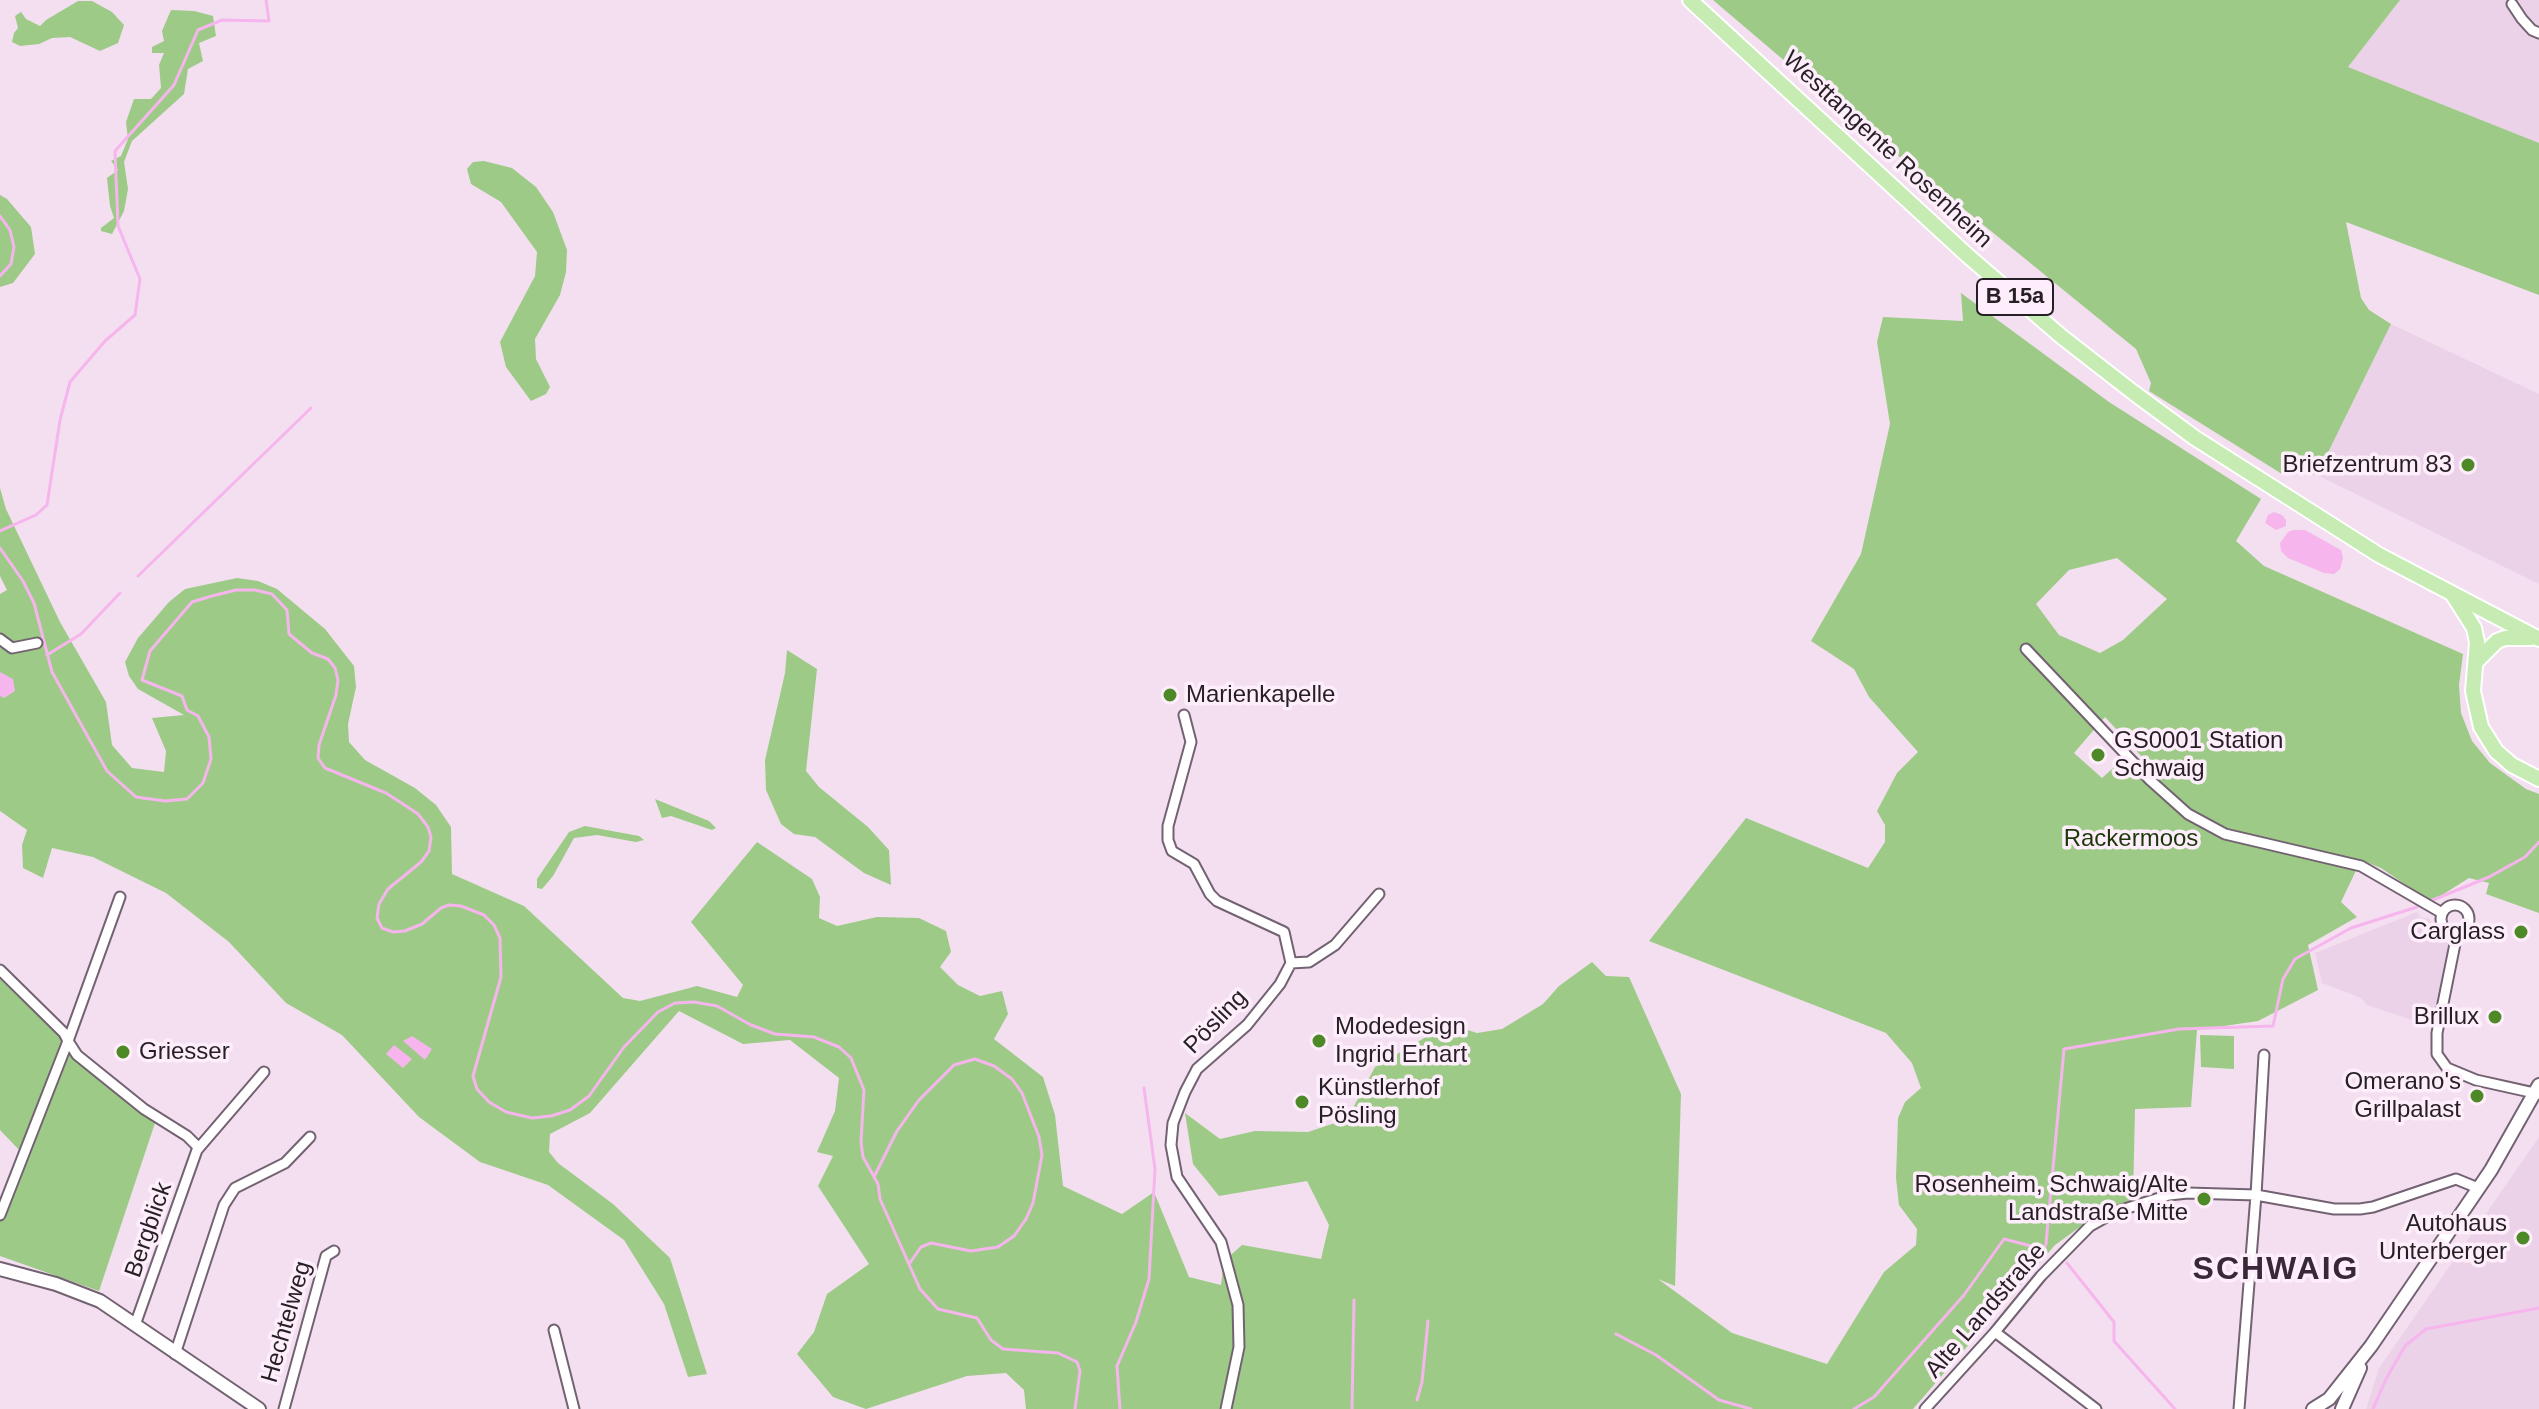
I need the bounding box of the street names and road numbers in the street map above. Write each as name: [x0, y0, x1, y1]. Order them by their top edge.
street label: Westtangente Rosenheim: [1776, 45, 1998, 255]
road number: B 15a: [1977, 279, 2053, 315]
street label: Pösling: [1178, 984, 1254, 1060]
street label: Bergblick: [119, 1179, 179, 1281]
street label: Alte Landstraße: [1920, 1238, 2052, 1384]
street label: Hechtelweg: [256, 1258, 318, 1386]

